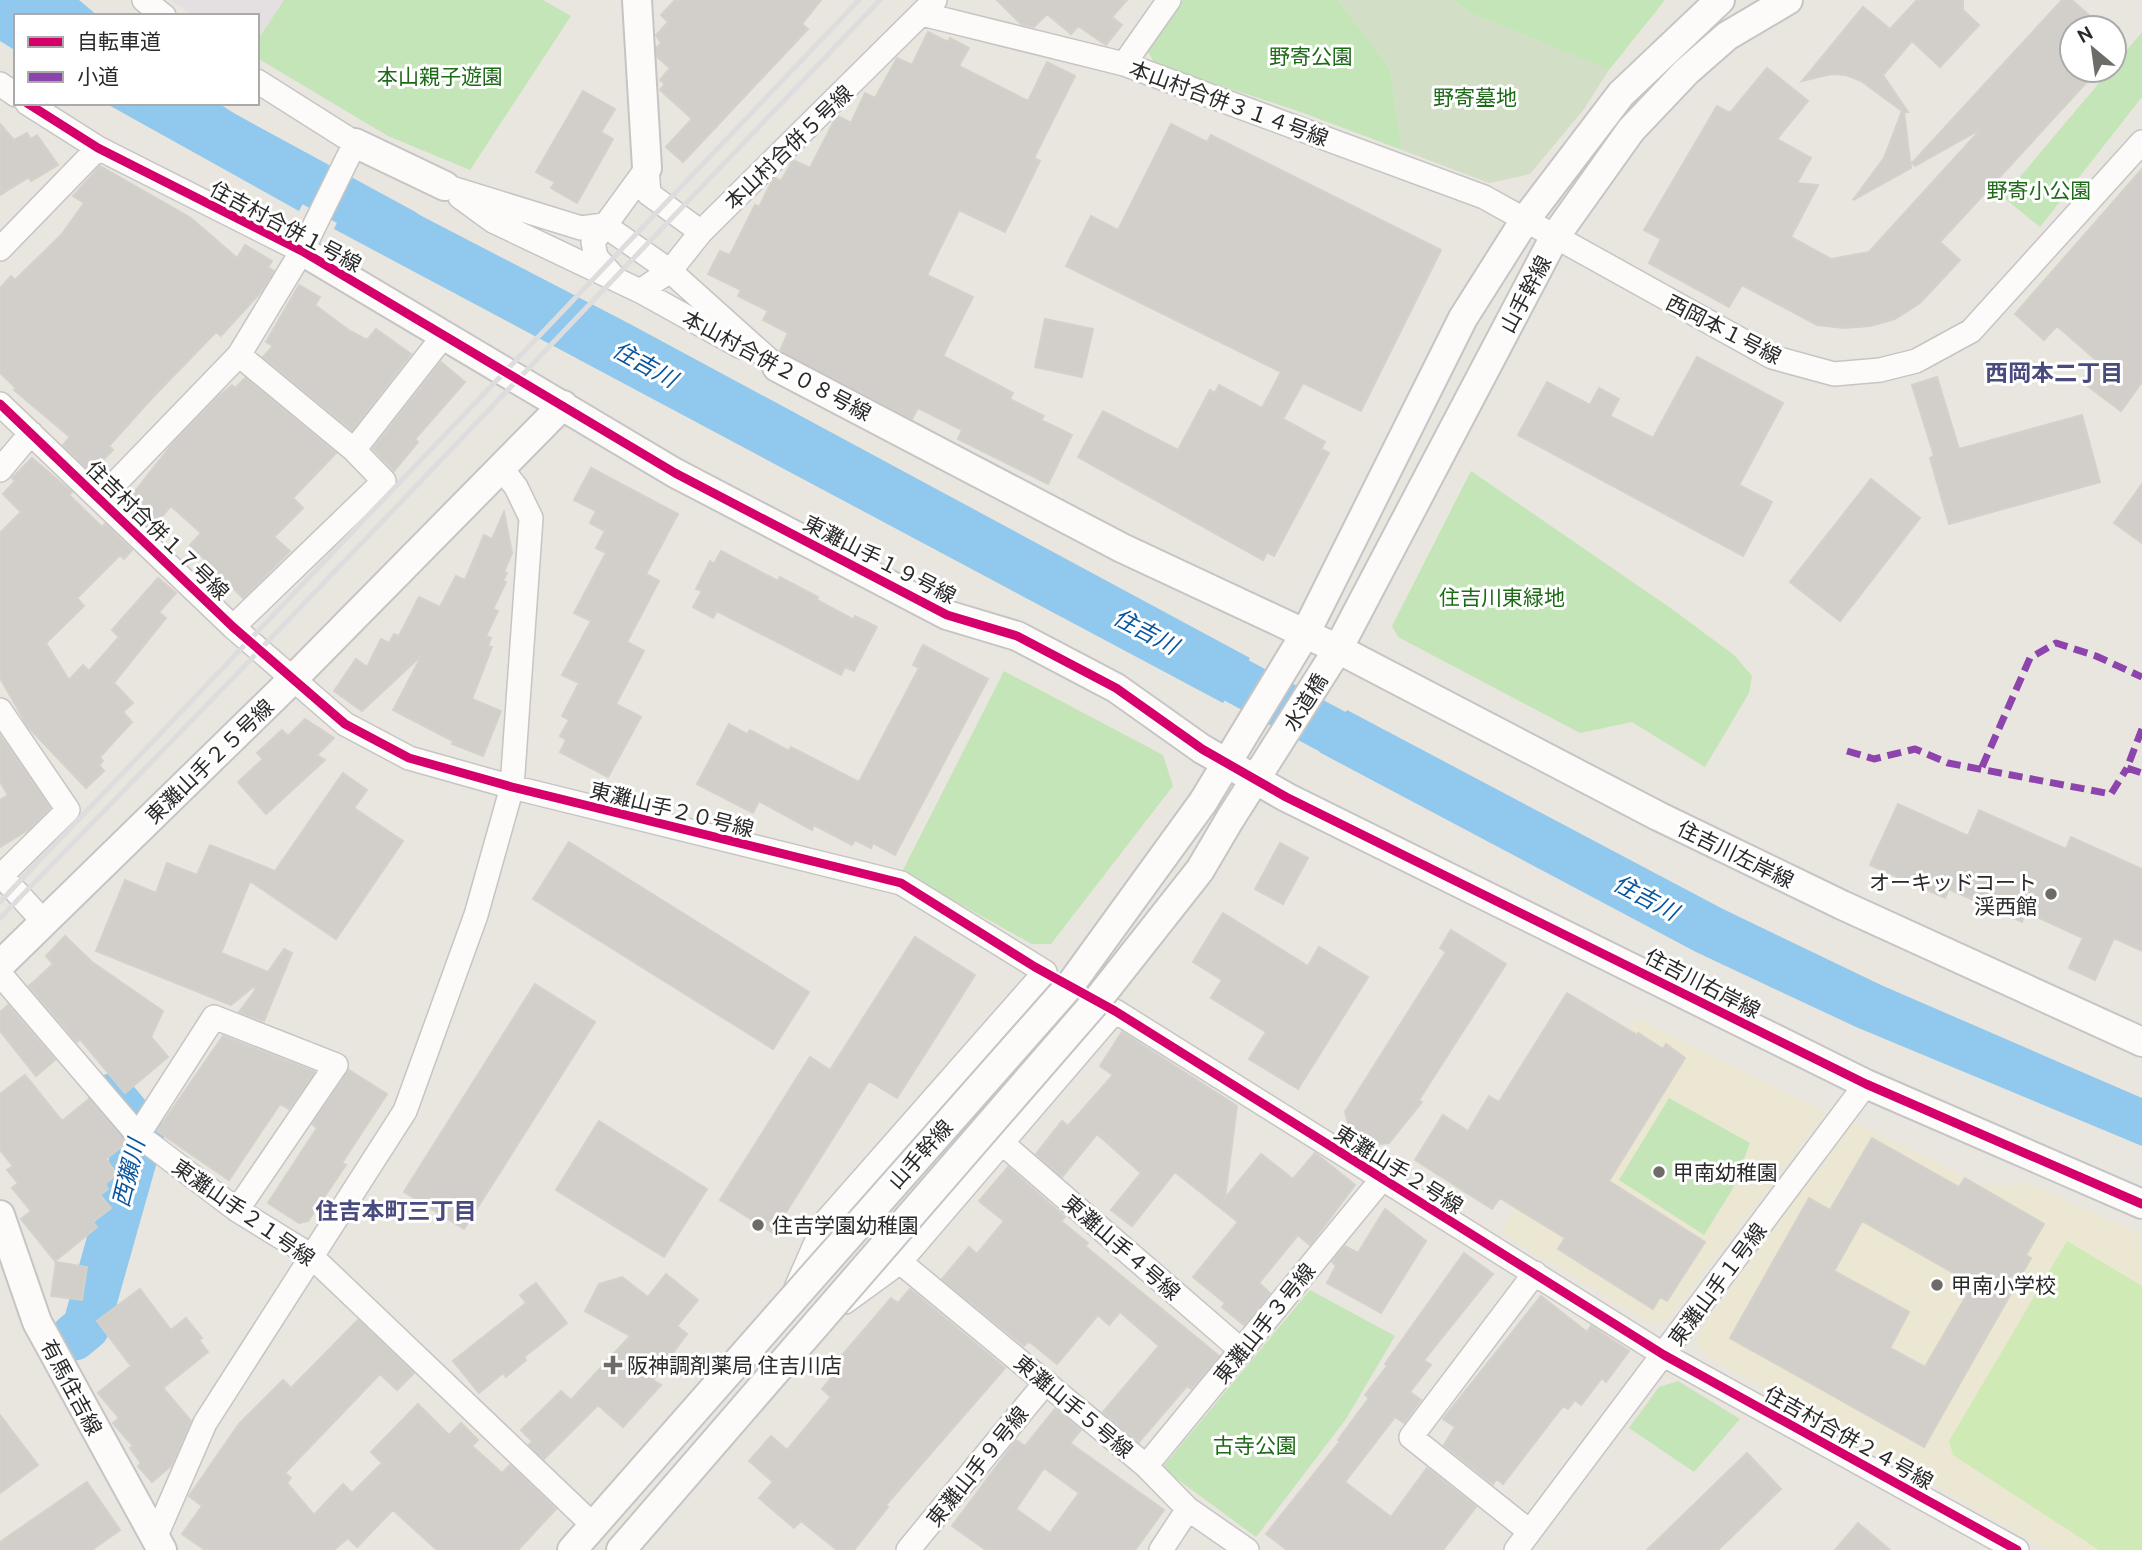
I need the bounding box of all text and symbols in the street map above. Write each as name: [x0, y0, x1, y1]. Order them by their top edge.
legend: [14, 14, 259, 105]
north arrow: [2058, 14, 2128, 84]
text: N: [2073, 21, 2096, 47]
text: 自転車道: [77, 29, 161, 53]
park label: 野寄公園: [1269, 44, 1353, 68]
street label: 本山村合併３１４号線: [1126, 56, 1332, 150]
text: 小道: [77, 64, 119, 88]
park label: 本山親子遊園: [377, 64, 503, 88]
street label: 本山村合併５号線: [719, 80, 857, 214]
park label: 野寄墓地: [1433, 85, 1517, 109]
street label: 住吉村合併１号線: [206, 176, 366, 276]
park label: 野寄小公園: [1987, 178, 2092, 202]
street label: 山手幹線: [1495, 251, 1555, 337]
street label: 西岡本１号線: [1662, 290, 1786, 368]
street label: 本山村合併２０８号線: [679, 305, 875, 425]
water label: 住吉川: [609, 336, 684, 393]
district label: 西岡本二丁目: [1985, 360, 2123, 385]
street label: 住吉村合併１７号線: [82, 456, 234, 604]
street label: 東灘山手１９号線: [800, 510, 960, 608]
park label: 住吉川東緑地: [1439, 585, 1565, 609]
water label: 住吉川: [1110, 604, 1185, 660]
street label: 水道橋: [1278, 669, 1332, 735]
street label: 東灘山手２５号線: [140, 694, 278, 828]
street label: 東灘山手２０号線: [588, 777, 756, 841]
street label: 住吉川左岸線: [1674, 816, 1798, 892]
water label: 住吉川: [1610, 870, 1685, 926]
place label: オーキッドコート 渓西館: [1869, 870, 2037, 918]
marker: オーキッドコート 渓西館: [2043, 886, 2059, 902]
street label: 住吉川右岸線: [1641, 944, 1765, 1022]
street label: 山手幹線: [883, 1115, 957, 1193]
street label: 東灘山手２号線: [1330, 1120, 1468, 1218]
water label: 西獺川: [108, 1134, 149, 1209]
street label: 東灘山手２１号線: [168, 1154, 320, 1270]
place label: 甲南幼稚園: [1673, 1160, 1778, 1184]
marker: 甲南幼稚園: [1651, 1164, 1667, 1180]
street label: 東灘山手４号線: [1059, 1190, 1185, 1304]
district label: 住吉本町三丁目: [316, 1198, 477, 1223]
place label: 住吉学園幼稚園: [772, 1213, 919, 1237]
marker: 住吉学園幼稚園: [750, 1217, 766, 1233]
street label: 東灘山手１号線: [1663, 1218, 1771, 1350]
street label: 東灘山手３号線: [1208, 1258, 1320, 1388]
place label: 甲南小学校: [1951, 1273, 2056, 1297]
marker: 甲南小学校: [1929, 1277, 1945, 1293]
street label: 有馬住吉線: [37, 1335, 107, 1439]
street label: 東灘山手５号線: [1010, 1350, 1138, 1462]
place label: 阪神調剤薬局 住吉川店: [627, 1353, 842, 1377]
marker: 阪神調剤薬局 住吉川店: [605, 1357, 621, 1373]
street label: 住吉村合併２４号線: [1761, 1381, 1937, 1493]
street label: 東灘山手９号線: [921, 1401, 1033, 1531]
park label: 古寺公園: [1213, 1433, 1297, 1457]

